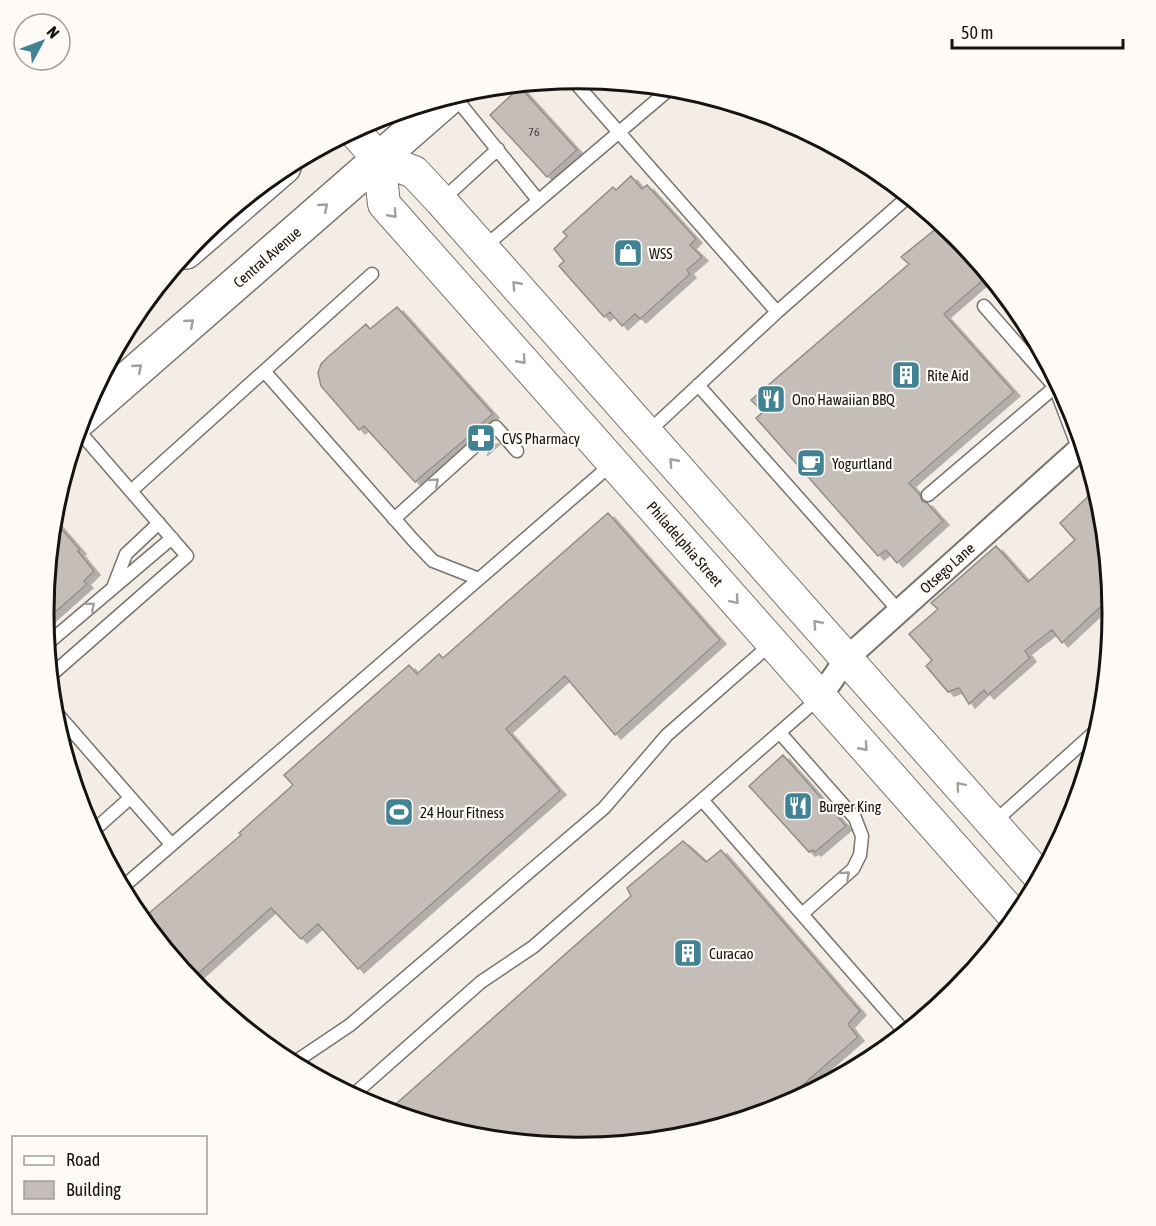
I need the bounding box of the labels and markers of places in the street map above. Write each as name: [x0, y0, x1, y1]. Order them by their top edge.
shop icon: WSS: [612, 237, 644, 269]
place label: WSS: [649, 245, 672, 262]
building icon: Rite Aid: [890, 359, 922, 391]
place label: Rite Aid: [927, 367, 969, 384]
restaurant icon: Ono Hawaiian BBQ: [755, 383, 787, 415]
place label: Ono Hawaiian BBQ: [792, 391, 895, 408]
pharmacy icon: CVS Pharmacy: [465, 422, 497, 454]
place label: CVS Pharmacy: [502, 430, 580, 447]
cafe icon: Yogurtland: [795, 447, 827, 479]
place label: Yogurtland: [832, 455, 892, 472]
restaurant icon: Burger King: [782, 790, 814, 822]
sports icon: 24 Hour Fitness: [383, 796, 415, 828]
place label: Burger King: [819, 798, 882, 815]
place label: 24 Hour Fitness: [420, 804, 504, 821]
building icon: Curacao: [672, 937, 704, 969]
place label: Curacao: [709, 945, 754, 962]

